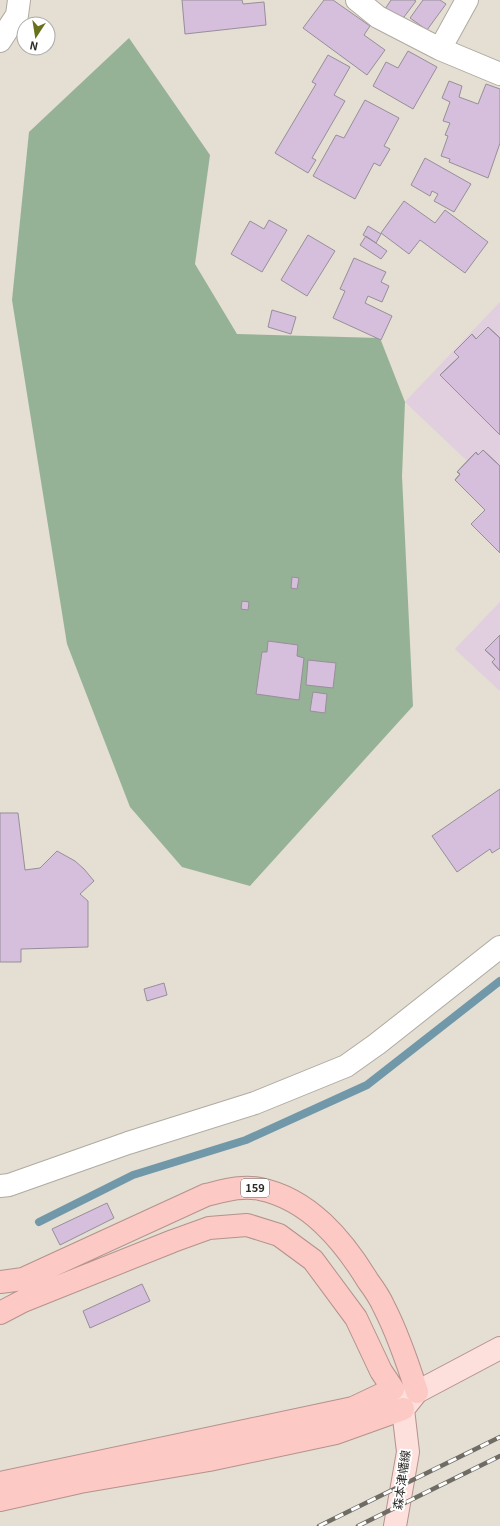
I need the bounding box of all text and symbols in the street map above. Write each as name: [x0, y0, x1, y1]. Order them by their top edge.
north arrow: [16, 16, 56, 56]
text: N: [28, 38, 39, 55]
road number: 159: [241, 1179, 269, 1197]
street label: 森本津幡線: [388, 1449, 413, 1511]

